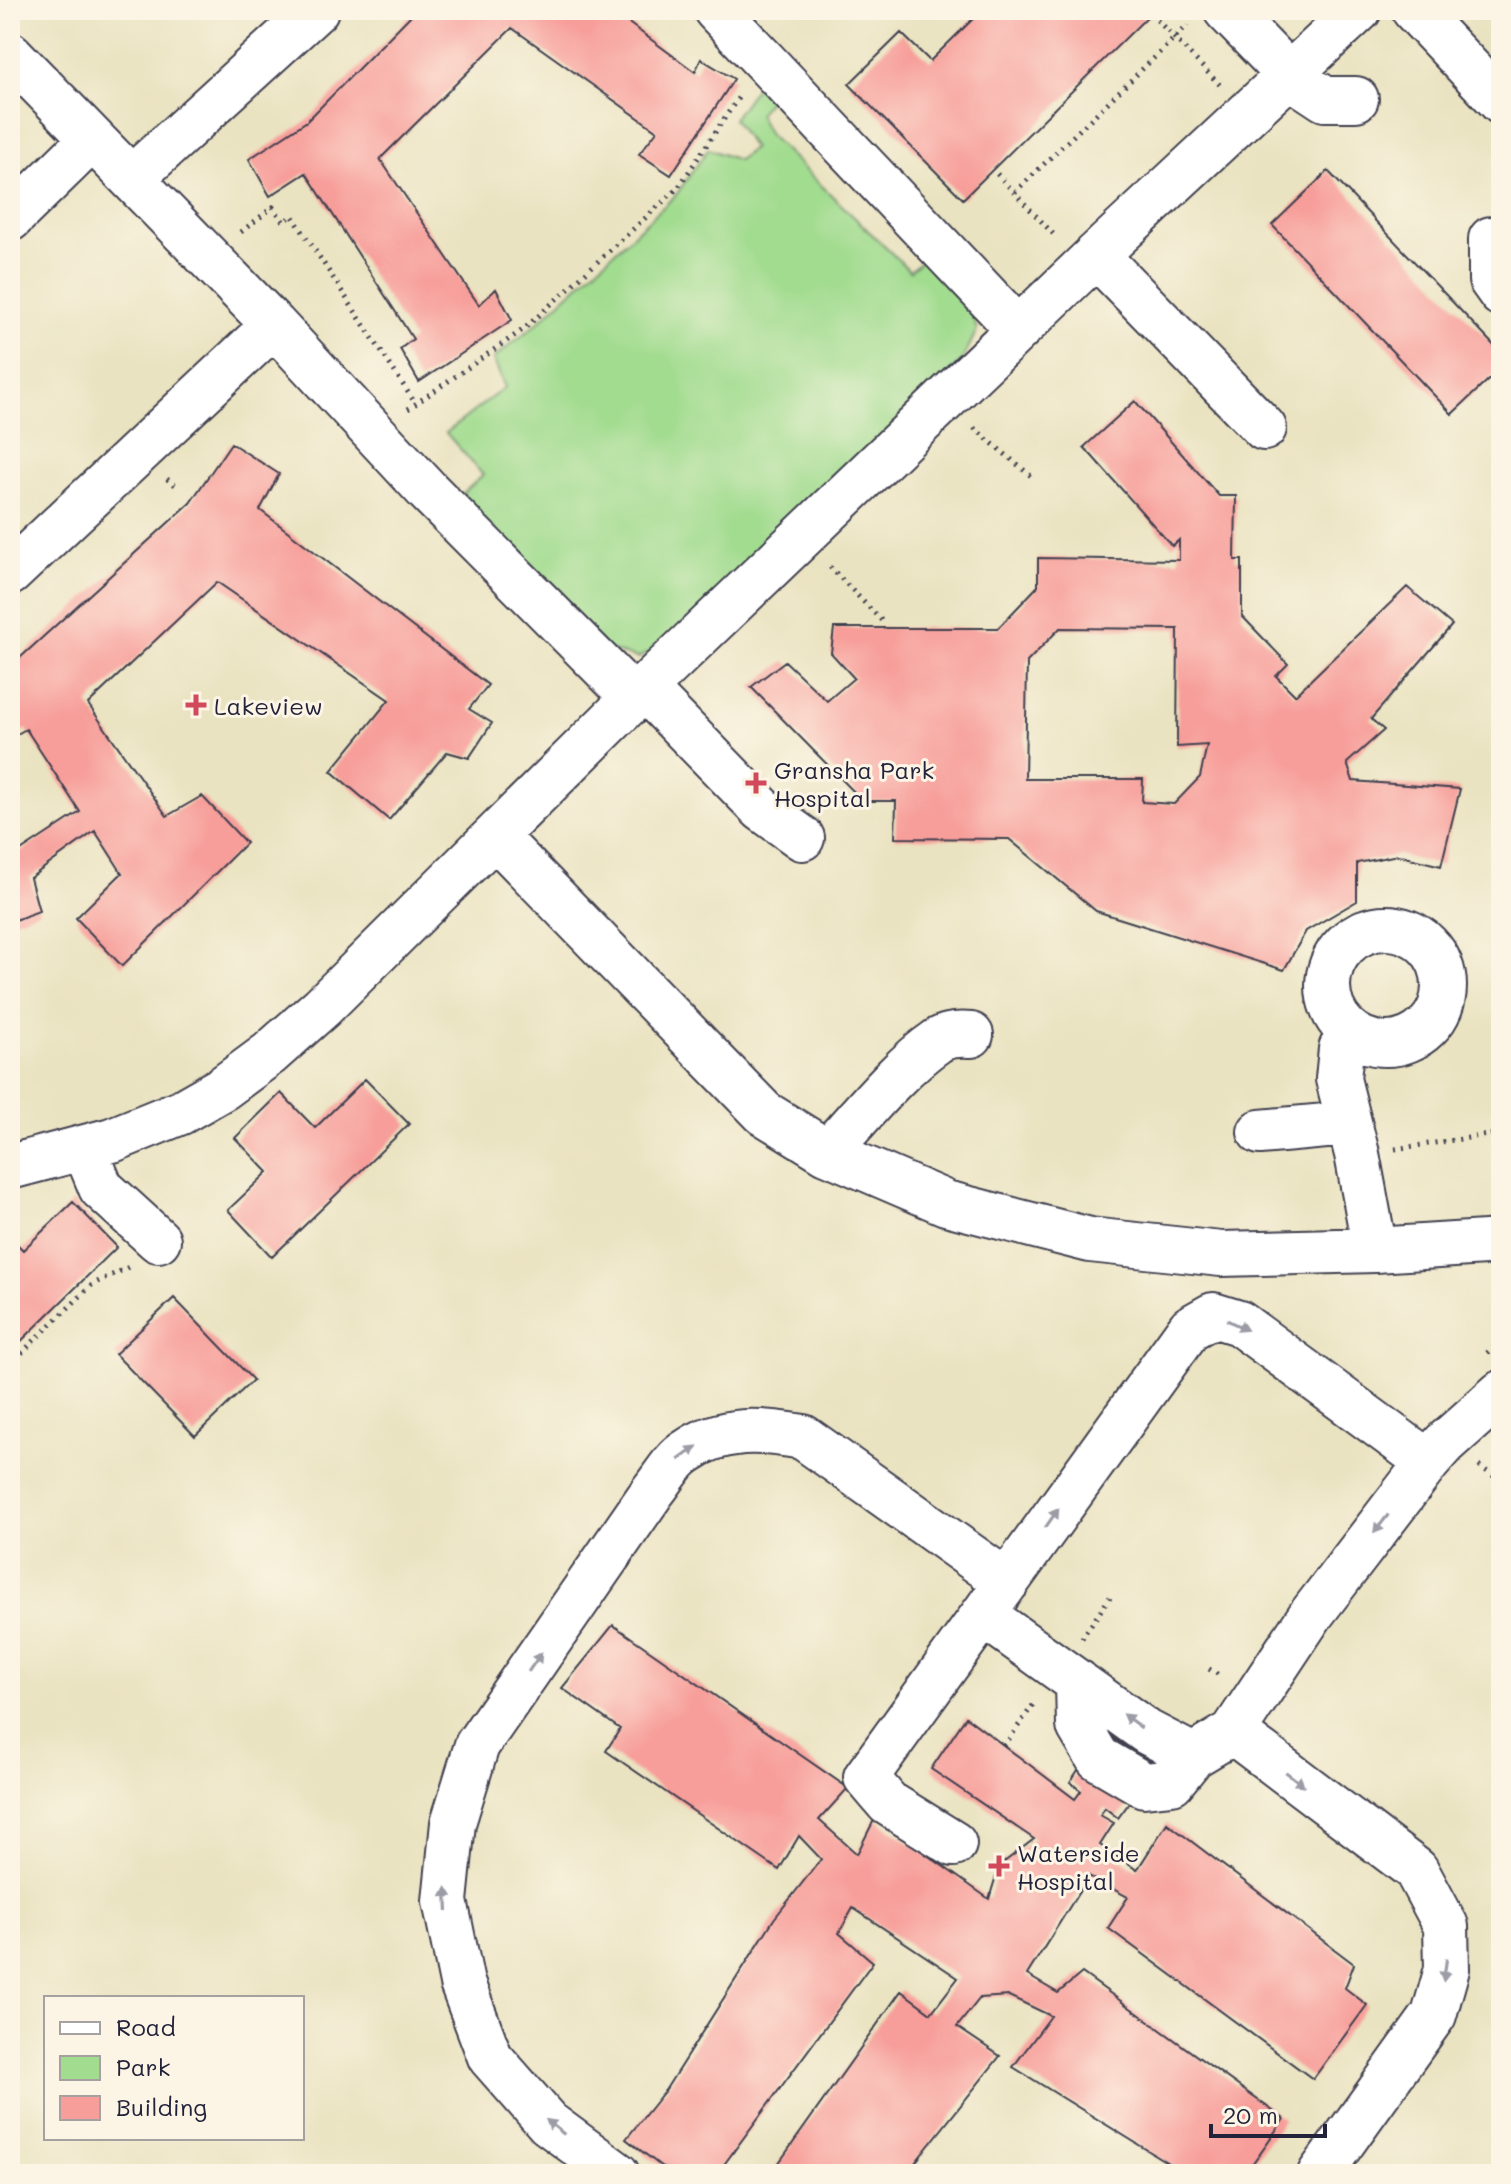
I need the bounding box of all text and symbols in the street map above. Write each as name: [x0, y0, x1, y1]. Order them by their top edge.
place label: Lakeview: [214, 690, 323, 721]
marker: Lakeview: [185, 694, 207, 716]
place label: Gransha Park Hospital: [774, 754, 934, 813]
marker: Gransha Park Hospital: [745, 772, 767, 794]
one-way arrow: [1226, 1318, 1249, 1331]
one-way arrow: [677, 1445, 699, 1461]
one-way arrow: [1044, 1507, 1060, 1529]
one-way arrow: [1373, 1514, 1389, 1534]
one-way arrow: [527, 1651, 542, 1672]
one-way arrow: [1121, 1713, 1143, 1729]
one-way arrow: [1285, 1770, 1305, 1786]
place label: Waterside Hospital: [1017, 1837, 1140, 1896]
marker: Waterside Hospital: [988, 1855, 1010, 1877]
one-way arrow: [440, 1887, 453, 1912]
one-way arrow: [1438, 1958, 1451, 1983]
legend: [44, 1996, 304, 2140]
text: Road: [116, 2011, 176, 2042]
text: Park: [116, 2051, 170, 2082]
scale bar: [1211, 2088, 1325, 2138]
text: Building: [116, 2091, 207, 2122]
text: 20 m: [1223, 2099, 1278, 2130]
one-way arrow: [545, 2119, 565, 2136]

